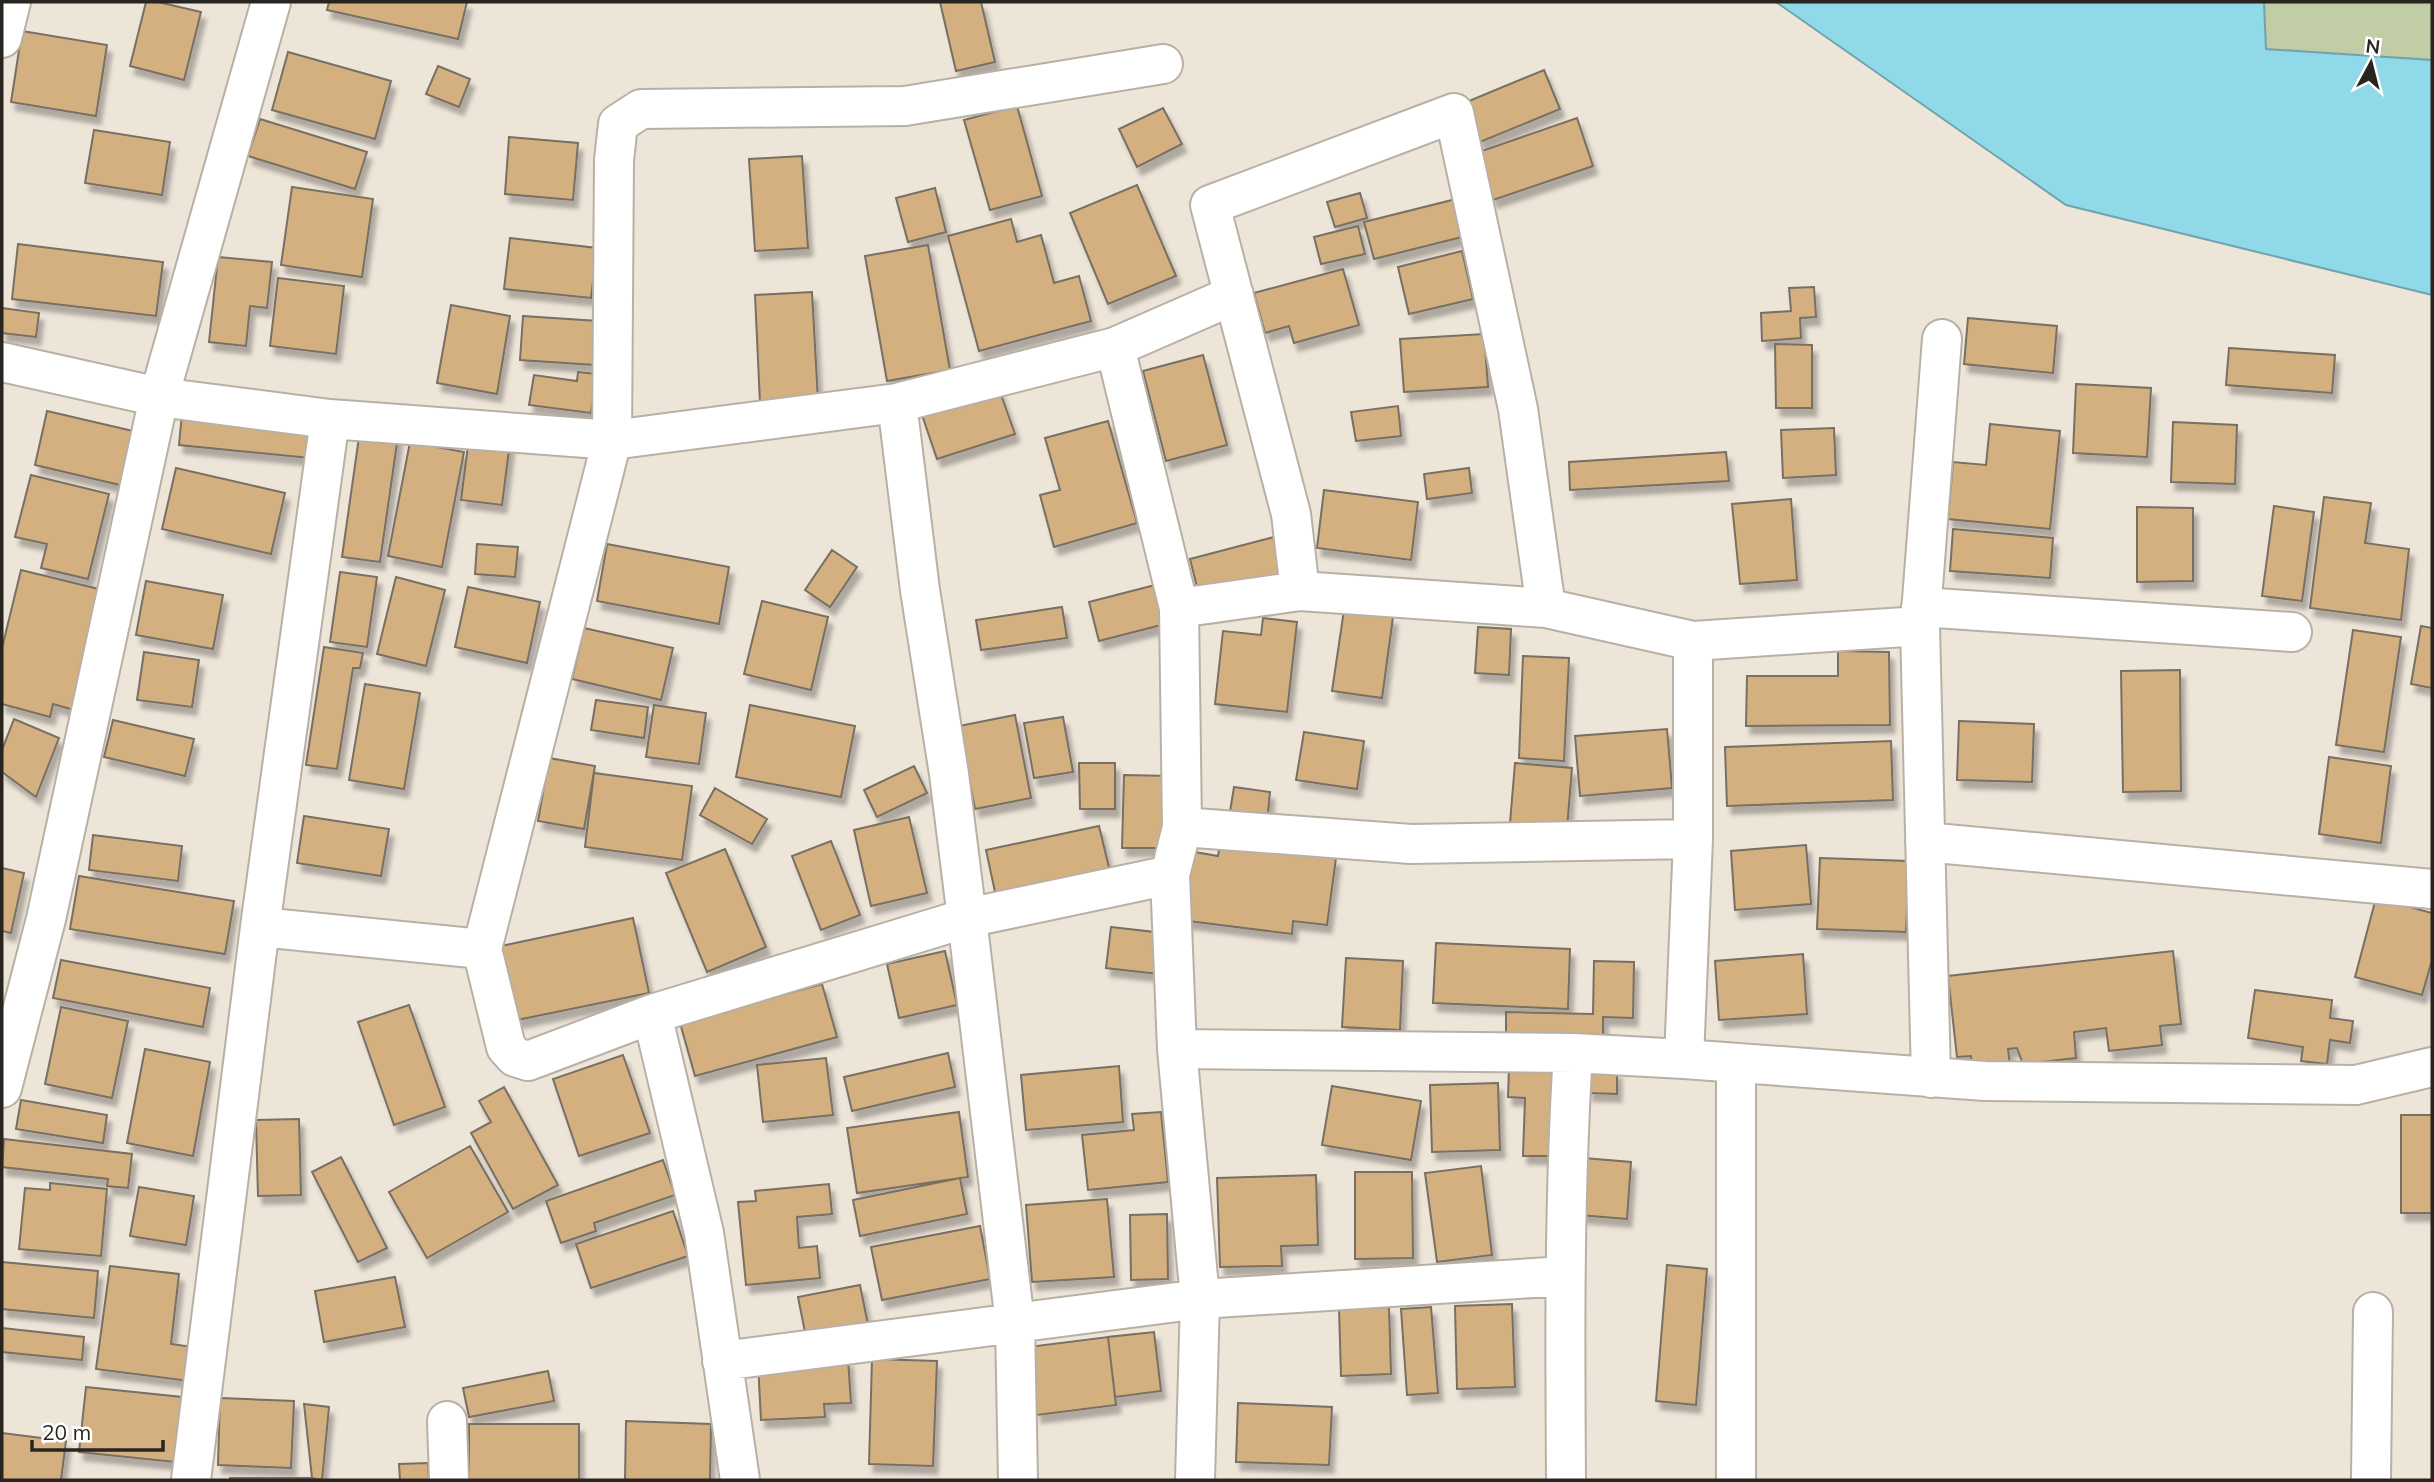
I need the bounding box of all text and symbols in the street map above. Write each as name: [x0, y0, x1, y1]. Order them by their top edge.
north arrow: [2336, 28, 2406, 98]
text: N: [2364, 33, 2382, 59]
scale bar: [32, 1408, 163, 1452]
text: 20 m: [42, 1419, 91, 1445]

